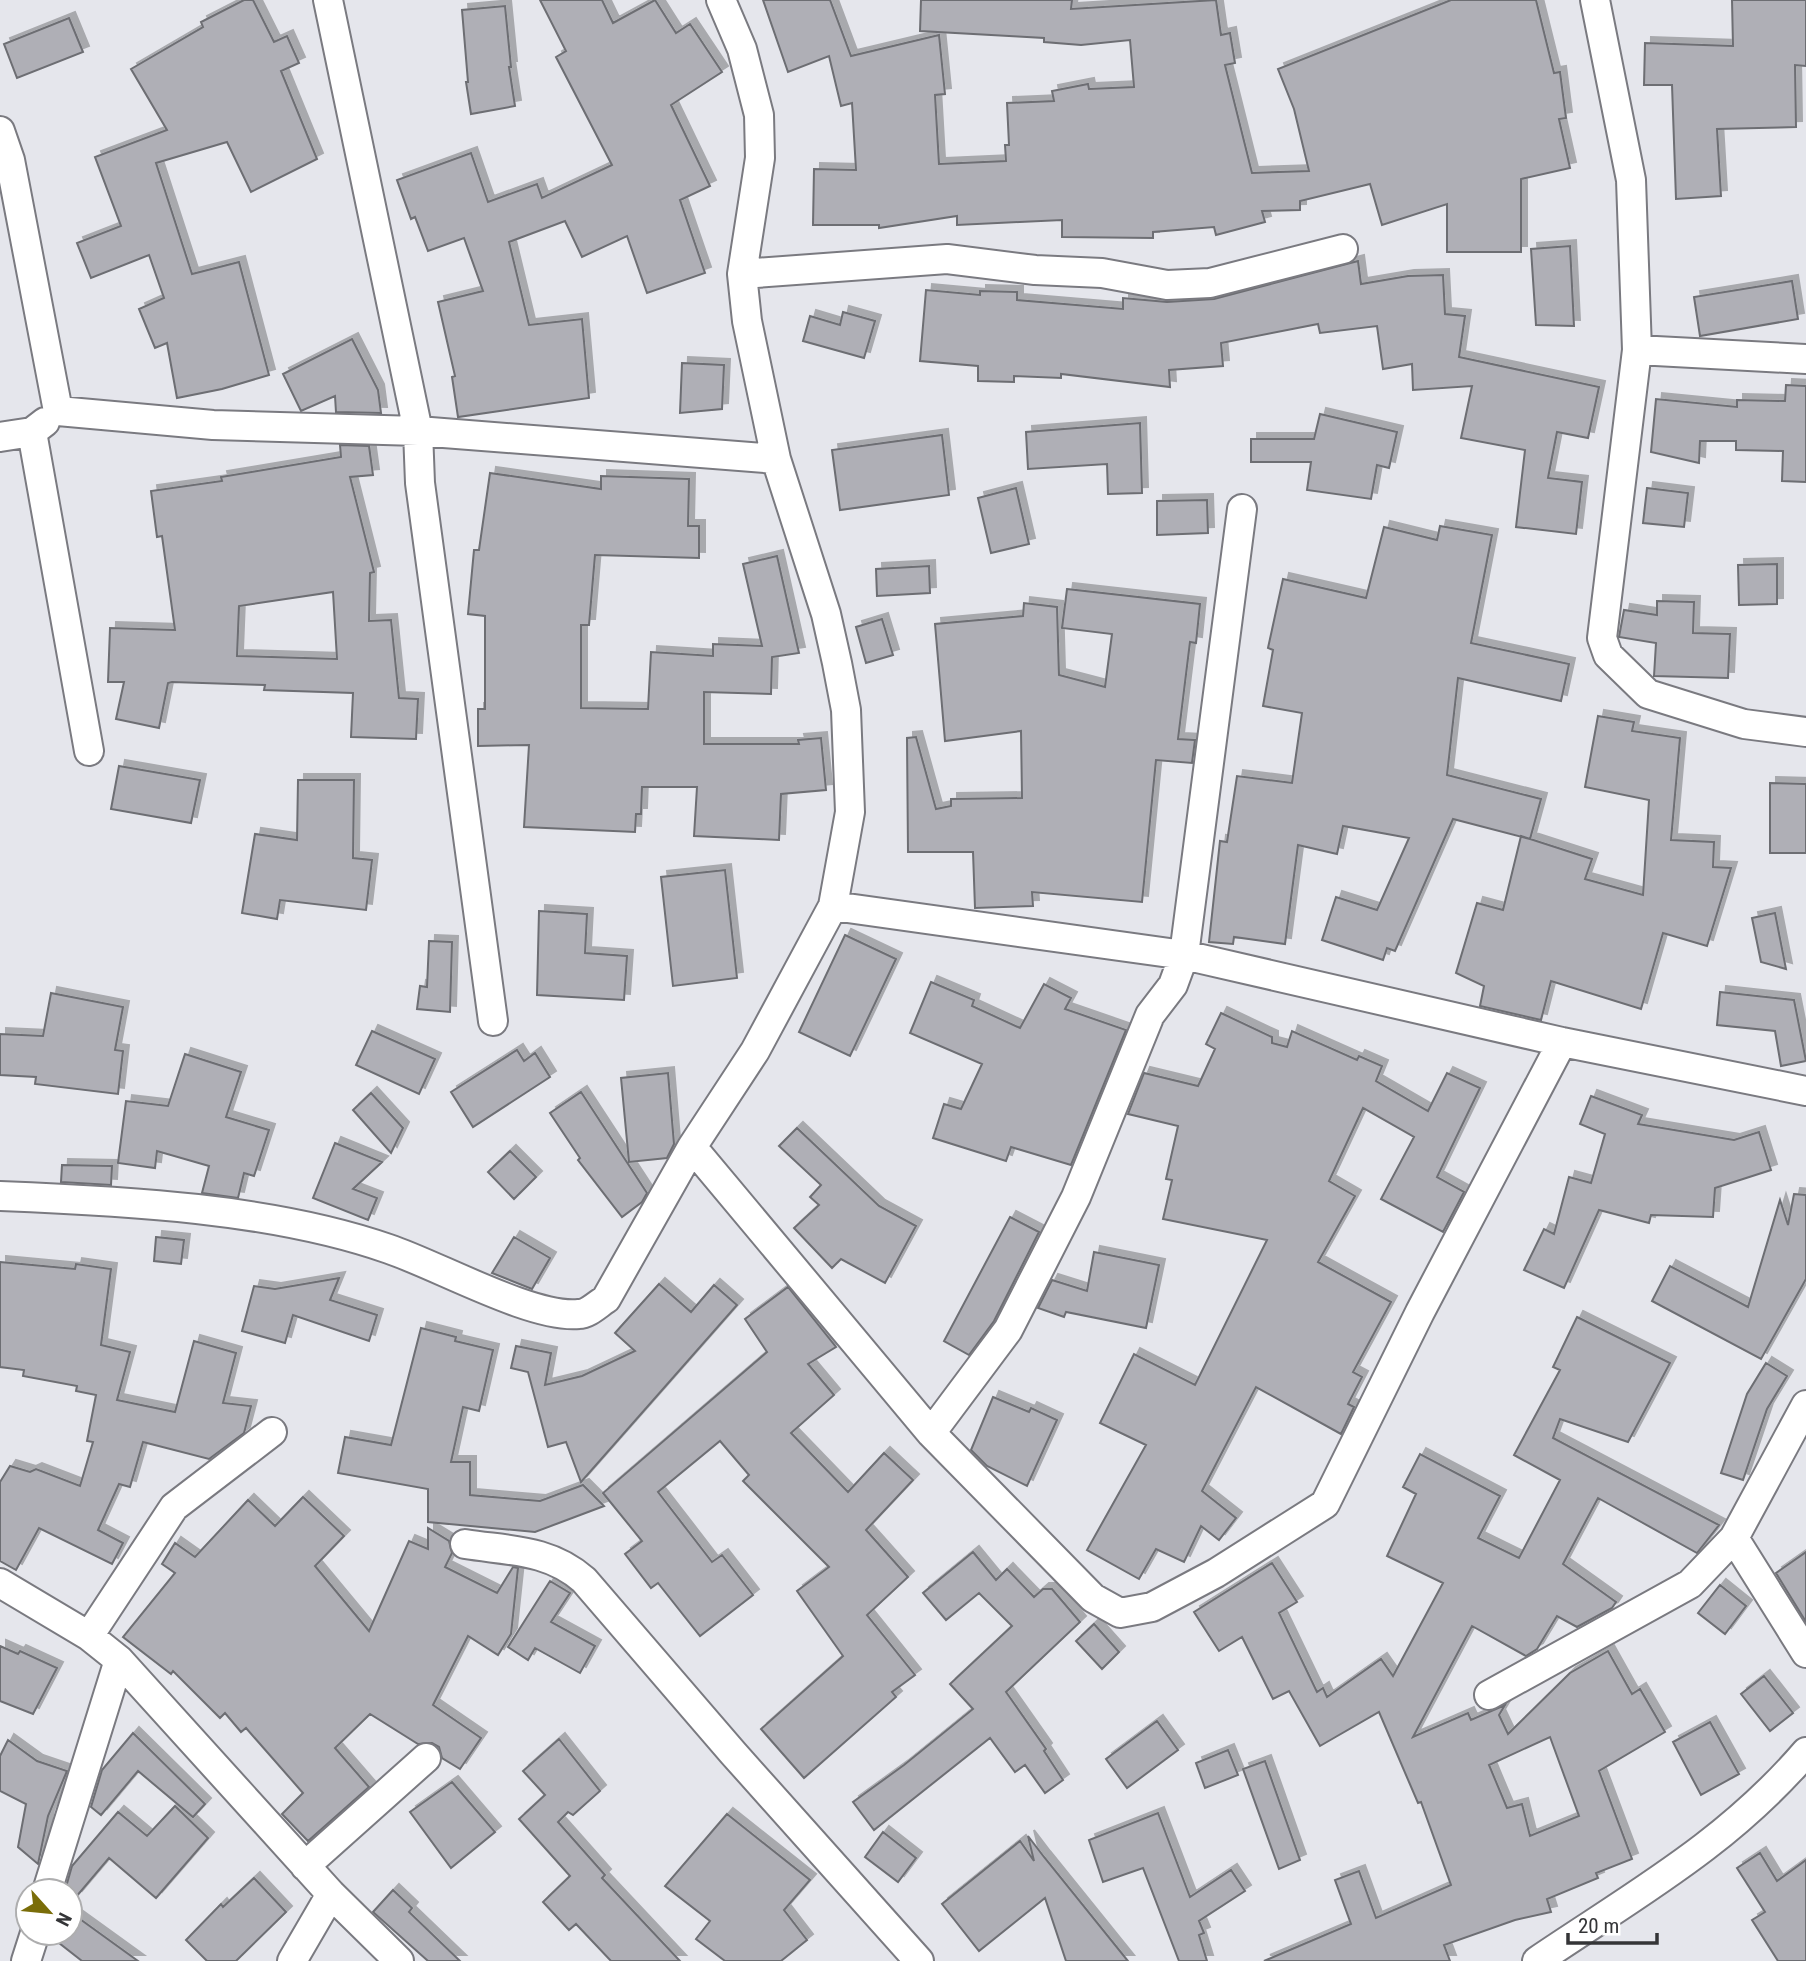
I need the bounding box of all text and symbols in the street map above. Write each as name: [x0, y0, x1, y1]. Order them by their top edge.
north arrow: [14, 1877, 84, 1947]
scale bar: [1568, 1902, 1657, 1946]
text: N: [51, 1909, 77, 1930]
text: 20 m: [1578, 1914, 1619, 1938]

